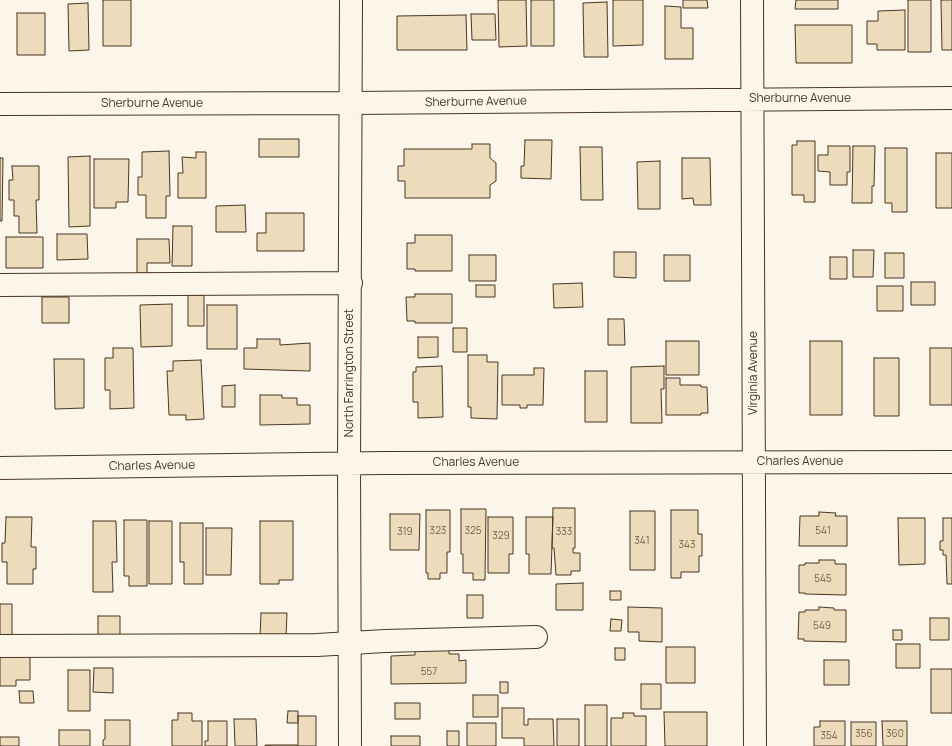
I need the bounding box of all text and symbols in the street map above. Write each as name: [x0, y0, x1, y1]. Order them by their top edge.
street label: Sherburne Avenue: [749, 92, 851, 106]
street label: Sherburne Avenue: [425, 94, 527, 110]
street label: Sherburne Avenue: [101, 97, 203, 111]
street label: North Farrington Street: [343, 309, 357, 437]
street label: Virginia Avenue: [747, 331, 761, 415]
street label: Charles Avenue: [757, 455, 843, 469]
street label: Charles Avenue: [433, 456, 519, 470]
street label: Charles Avenue: [109, 458, 195, 474]
house number: 323: [430, 525, 446, 537]
house number: 325: [464, 525, 482, 537]
house number: 541: [815, 525, 831, 537]
house number: 319: [397, 526, 413, 538]
house number: 333: [556, 526, 572, 538]
house number: 329: [492, 530, 510, 542]
house number: 341: [634, 535, 650, 547]
house number: 343: [679, 539, 695, 551]
house number: 545: [814, 573, 832, 585]
house number: 549: [813, 620, 831, 632]
house number: 557: [421, 666, 437, 678]
house number: 356: [855, 728, 873, 740]
house number: 360: [886, 728, 904, 740]
house number: 354: [820, 730, 838, 742]

